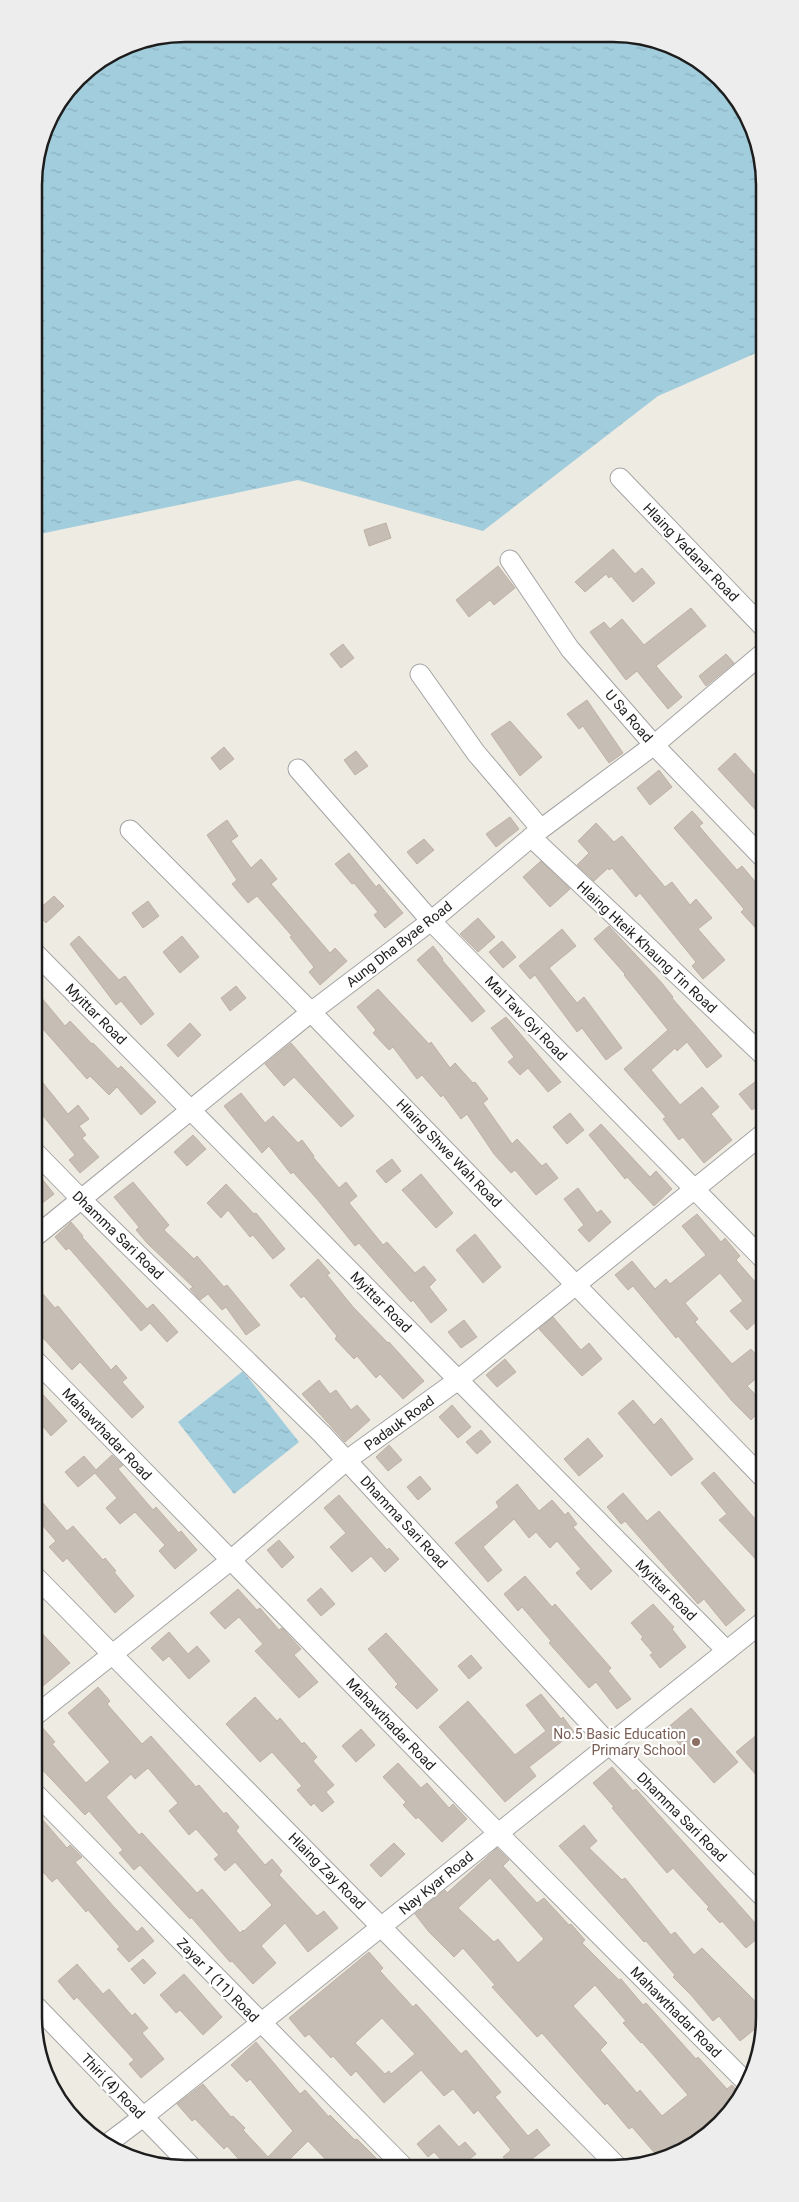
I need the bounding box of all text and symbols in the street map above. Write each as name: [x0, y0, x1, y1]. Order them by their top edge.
street label: Hlaing Yadanar Road: [640, 500, 742, 604]
street label: U Sa Road: [602, 687, 656, 745]
street label: Hlaing Hteik Khaung Tin Road: [574, 878, 720, 1016]
street label: Aung Dha Byae Road: [343, 898, 455, 990]
street label: Mal Taw Gyi Road: [482, 973, 570, 1063]
street label: Myittar Road: [62, 980, 130, 1048]
street label: Hlaing Shwe Wah Road: [393, 1096, 505, 1210]
street label: Dhamma Sari Road: [69, 1188, 167, 1282]
street label: Myittar Road: [347, 1268, 415, 1336]
street label: Mahawthadar Road: [59, 1385, 155, 1483]
street label: Padauk Road: [361, 1392, 437, 1454]
street label: Dhamma Sari Road: [357, 1473, 451, 1571]
street label: Myittar Road: [632, 1556, 700, 1624]
street label: Mahawthadar Road: [343, 1675, 439, 1773]
place label: No.5 Basic Education Primary School: [553, 1726, 686, 1758]
marker: No.5 Basic Education Primary School: [690, 1736, 702, 1748]
street label: Dhamma Sari Road: [634, 1769, 730, 1865]
street label: Hlaing Zay Road: [285, 1829, 369, 1913]
street label: Nay Kyar Road: [396, 1848, 476, 1918]
street label: Zayar 1 (11) Road: [173, 1935, 262, 2026]
street label: Mahawthadar Road: [627, 1963, 725, 2061]
street label: Thiri (4) Road: [77, 2050, 148, 2123]

